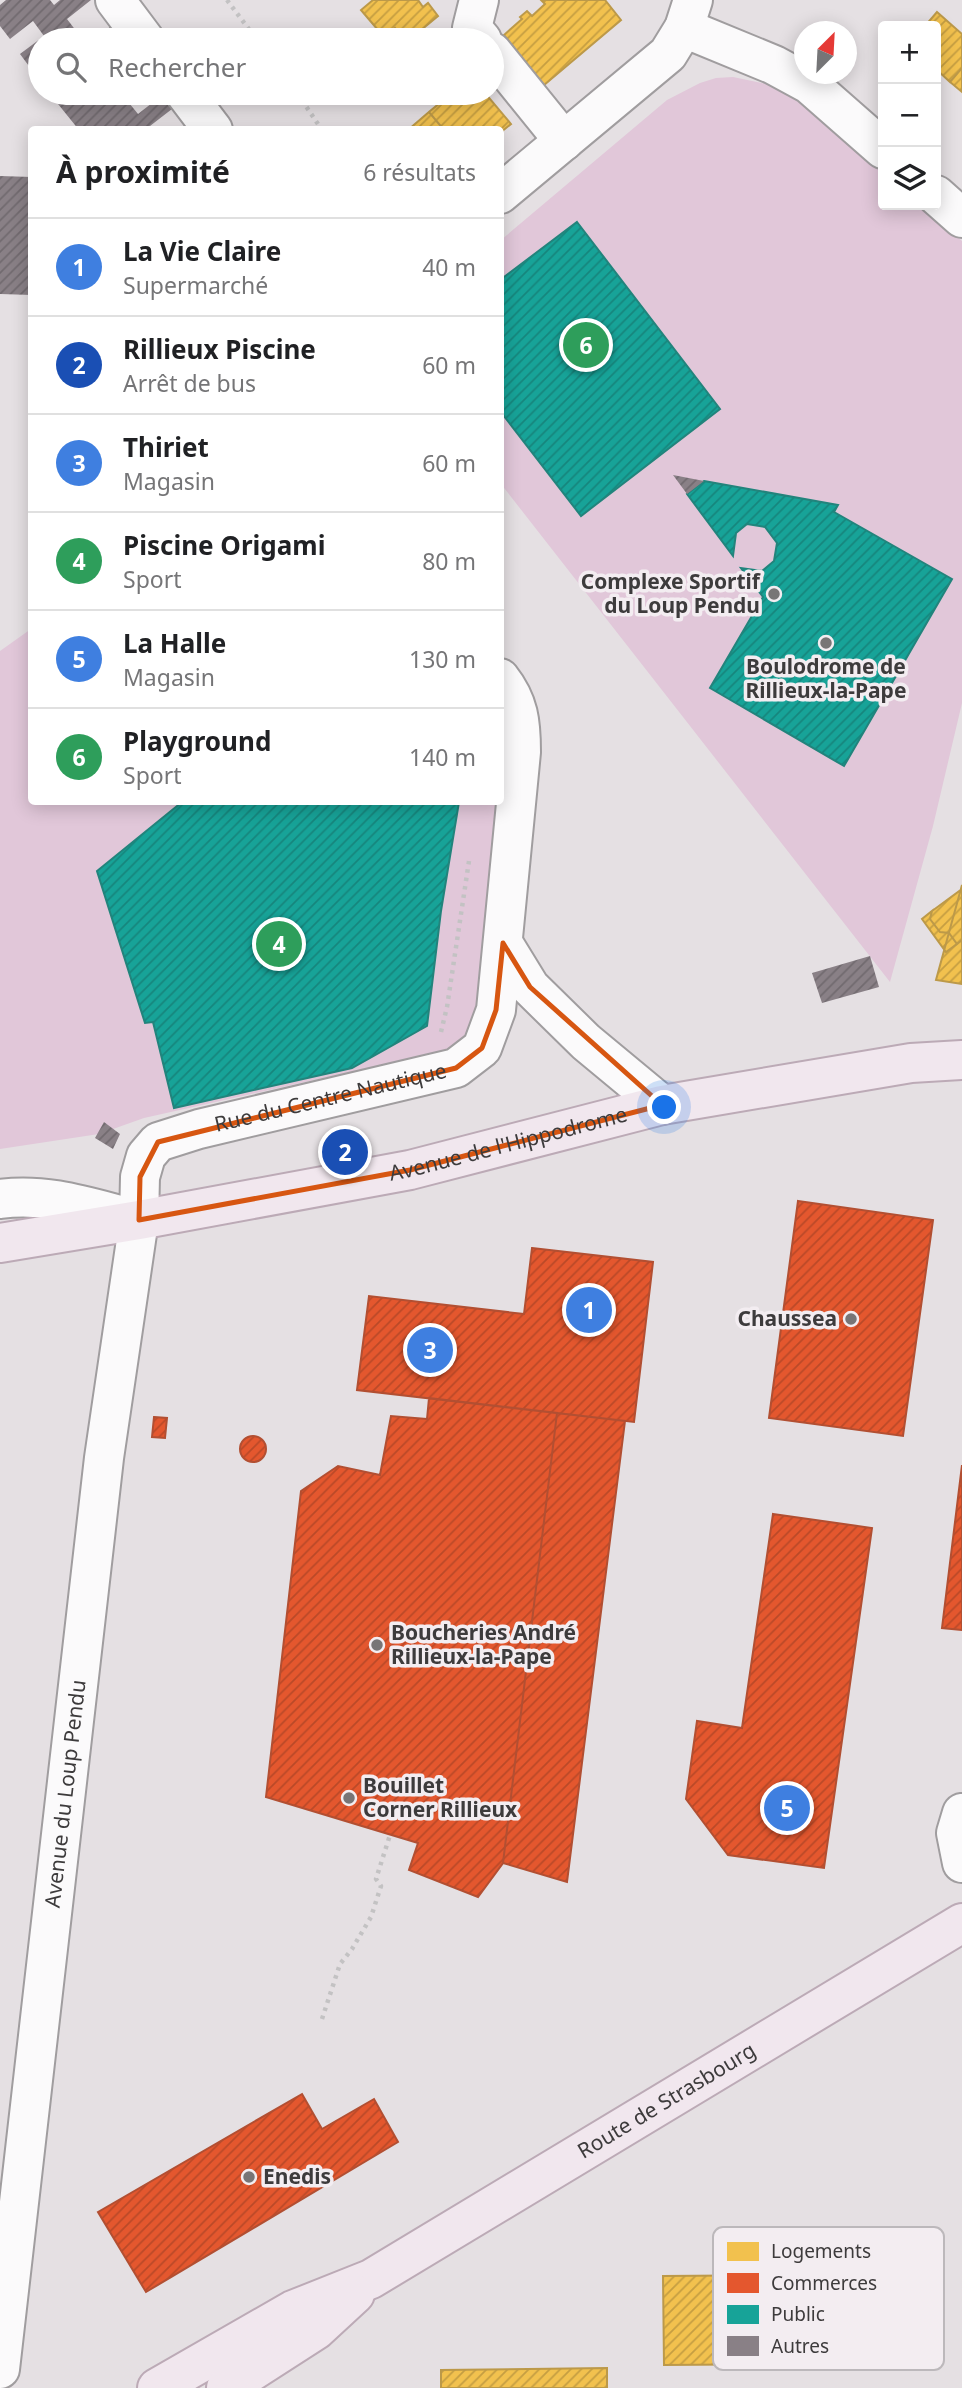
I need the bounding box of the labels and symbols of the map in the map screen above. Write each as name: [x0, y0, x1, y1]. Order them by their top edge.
north arrow: [794, 21, 857, 84]
pin: 6: [563, 319, 609, 371]
place label: Complexe Sportif du Loup Pendu: [581, 567, 762, 619]
marker: Complexe Sportif du Loup Pendu: [766, 586, 782, 602]
marker: Boulodrome de Rillieux-la-Pape: [818, 635, 834, 651]
place label: Boulodrome de Rillieux-la-Pape: [746, 652, 906, 704]
pin: 4: [256, 918, 302, 970]
street label: Rue du Centre Nautique: [212, 1056, 449, 1138]
your location: [647, 1090, 681, 1124]
street label: Avenue de l'Hippodrome: [387, 1100, 630, 1187]
pin: 2: [322, 1126, 368, 1178]
pin: 1: [566, 1284, 612, 1336]
place label: Chaussea: [737, 1304, 837, 1332]
marker: Chaussea: [843, 1311, 859, 1327]
pin: 3: [407, 1324, 453, 1376]
place label: Boucheries André Rillieux-la-Pape: [391, 1618, 576, 1670]
marker: Boucheries André Rillieux-la-Pape: [369, 1637, 385, 1653]
street label: Avenue du Loup Pendu: [38, 1678, 92, 1909]
place label: Bouillet Corner Rillieux: [363, 1771, 518, 1823]
pin: 5: [764, 1782, 810, 1834]
marker: Bouillet Corner Rillieux: [341, 1790, 357, 1806]
street label: Route de Strasbourg: [572, 2036, 761, 2164]
place label: Enedis: [263, 2162, 331, 2190]
marker: Enedis: [241, 2169, 257, 2185]
legend: [713, 2227, 944, 2370]
text: Logements: [771, 2238, 871, 2264]
text: Commerces: [771, 2270, 877, 2296]
text: Public: [771, 2301, 825, 2327]
text: Autres: [771, 2333, 829, 2359]

